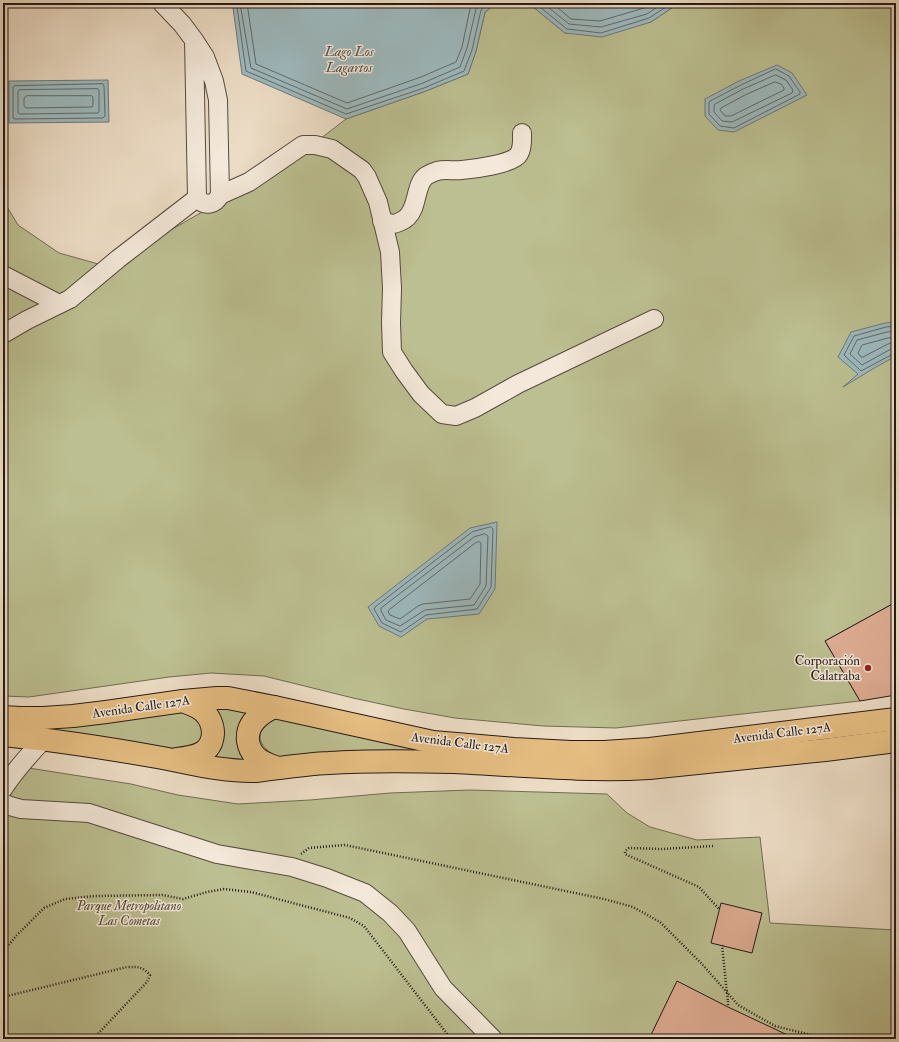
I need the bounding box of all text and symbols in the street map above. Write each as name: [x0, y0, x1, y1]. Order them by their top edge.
water label: Lago Los Lagartos: [324, 43, 375, 76]
place label: Corporación Calatraba: [795, 653, 861, 684]
marker: Corporación Calatraba: [863, 663, 873, 673]
street label: Avenida Calle 127A: [90, 692, 192, 722]
street label: Avenida Calle 127A: [731, 719, 833, 747]
street label: Avenida Calle 127A: [409, 729, 511, 757]
park label: Parque Metropolitano Las Cometas: [76, 898, 182, 929]

